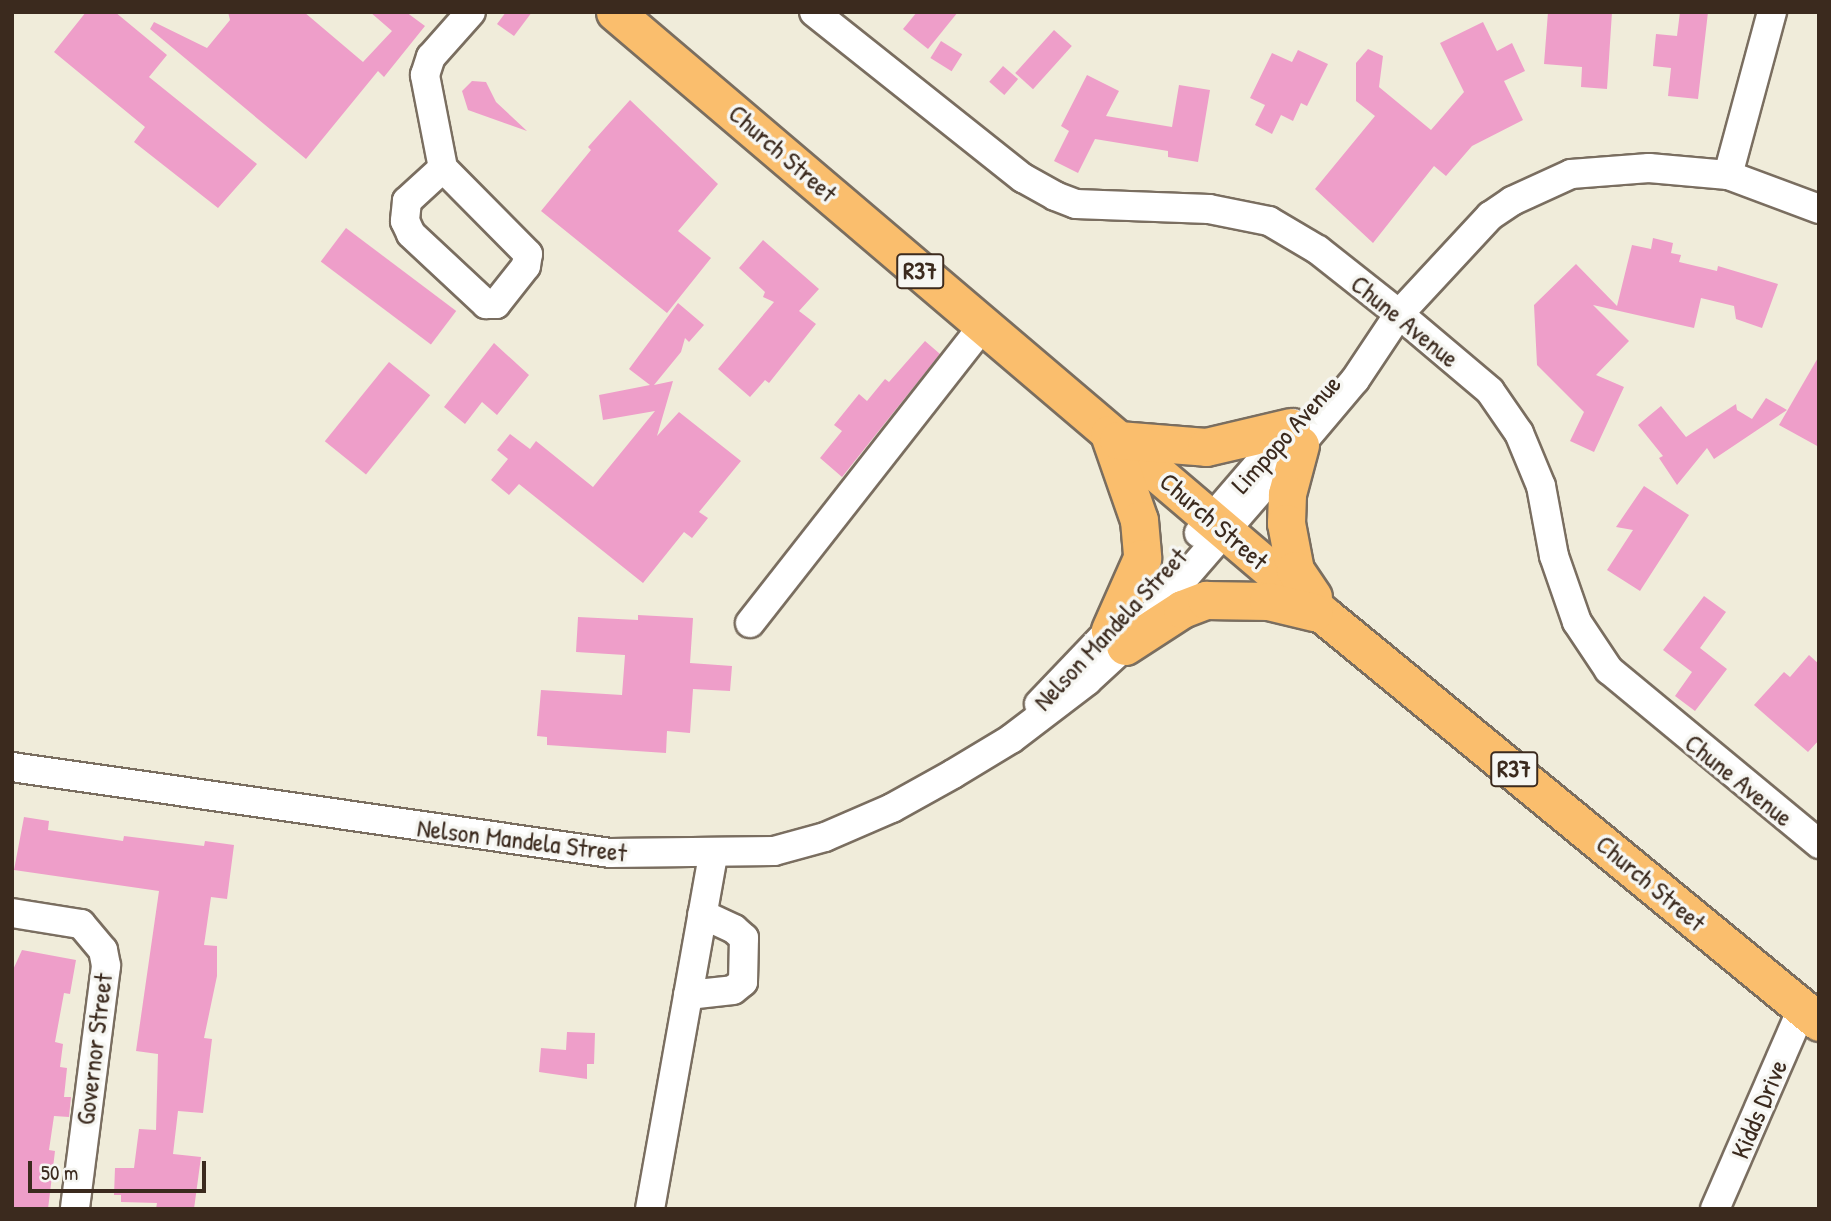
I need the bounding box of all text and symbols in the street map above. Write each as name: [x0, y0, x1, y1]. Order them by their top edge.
street label: Church Street: [723, 98, 843, 208]
road number: R37: [895, 250, 944, 292]
street label: Chune Avenue: [1345, 268, 1465, 374]
street label: Limpopo Avenue: [1225, 368, 1347, 500]
street label: Church Street: [1154, 466, 1274, 576]
street label: Nelson Mandela Street: [1027, 541, 1193, 717]
street label: Chune Avenue: [1679, 727, 1799, 833]
road number: R37: [1490, 748, 1538, 790]
street label: Nelson Mandela Street: [415, 812, 629, 868]
street label: Church Street: [1590, 828, 1712, 938]
street label: Governor Street: [69, 971, 119, 1127]
street label: Kidds Drive: [1724, 1055, 1794, 1163]
scale bar: [32, 1148, 210, 1192]
text: 50 m: [41, 1158, 78, 1187]

